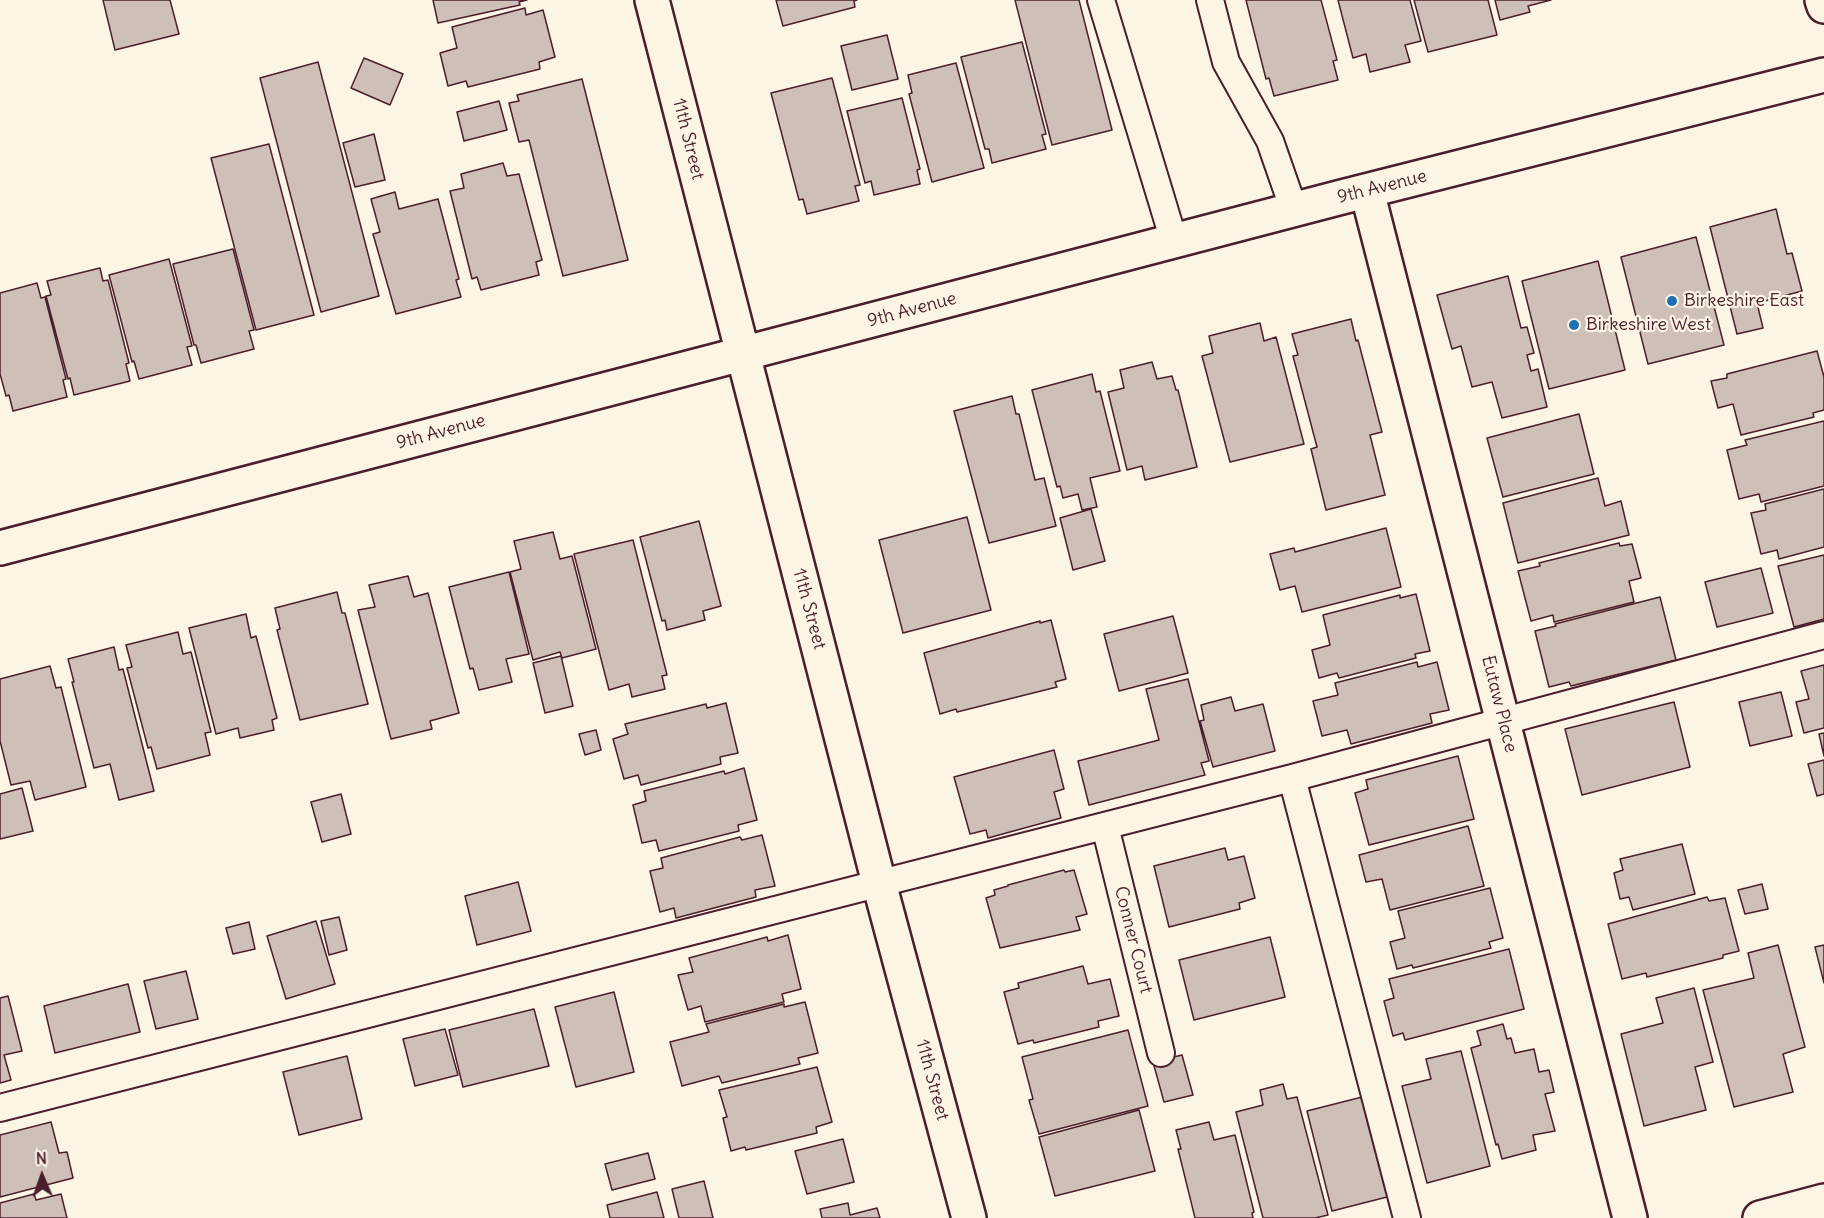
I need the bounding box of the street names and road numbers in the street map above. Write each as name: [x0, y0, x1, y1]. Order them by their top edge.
street label: 11th Street: [667, 96, 709, 182]
street label: 9th Avenue: [1335, 165, 1429, 209]
street label: 9th Avenue: [865, 288, 959, 332]
street label: 9th Avenue: [394, 410, 488, 454]
street label: 11th Street: [788, 566, 830, 652]
street label: Eutaw Place: [1477, 653, 1521, 755]
street label: Conner Court: [1109, 884, 1157, 996]
street label: 11th Street: [911, 1037, 953, 1123]

